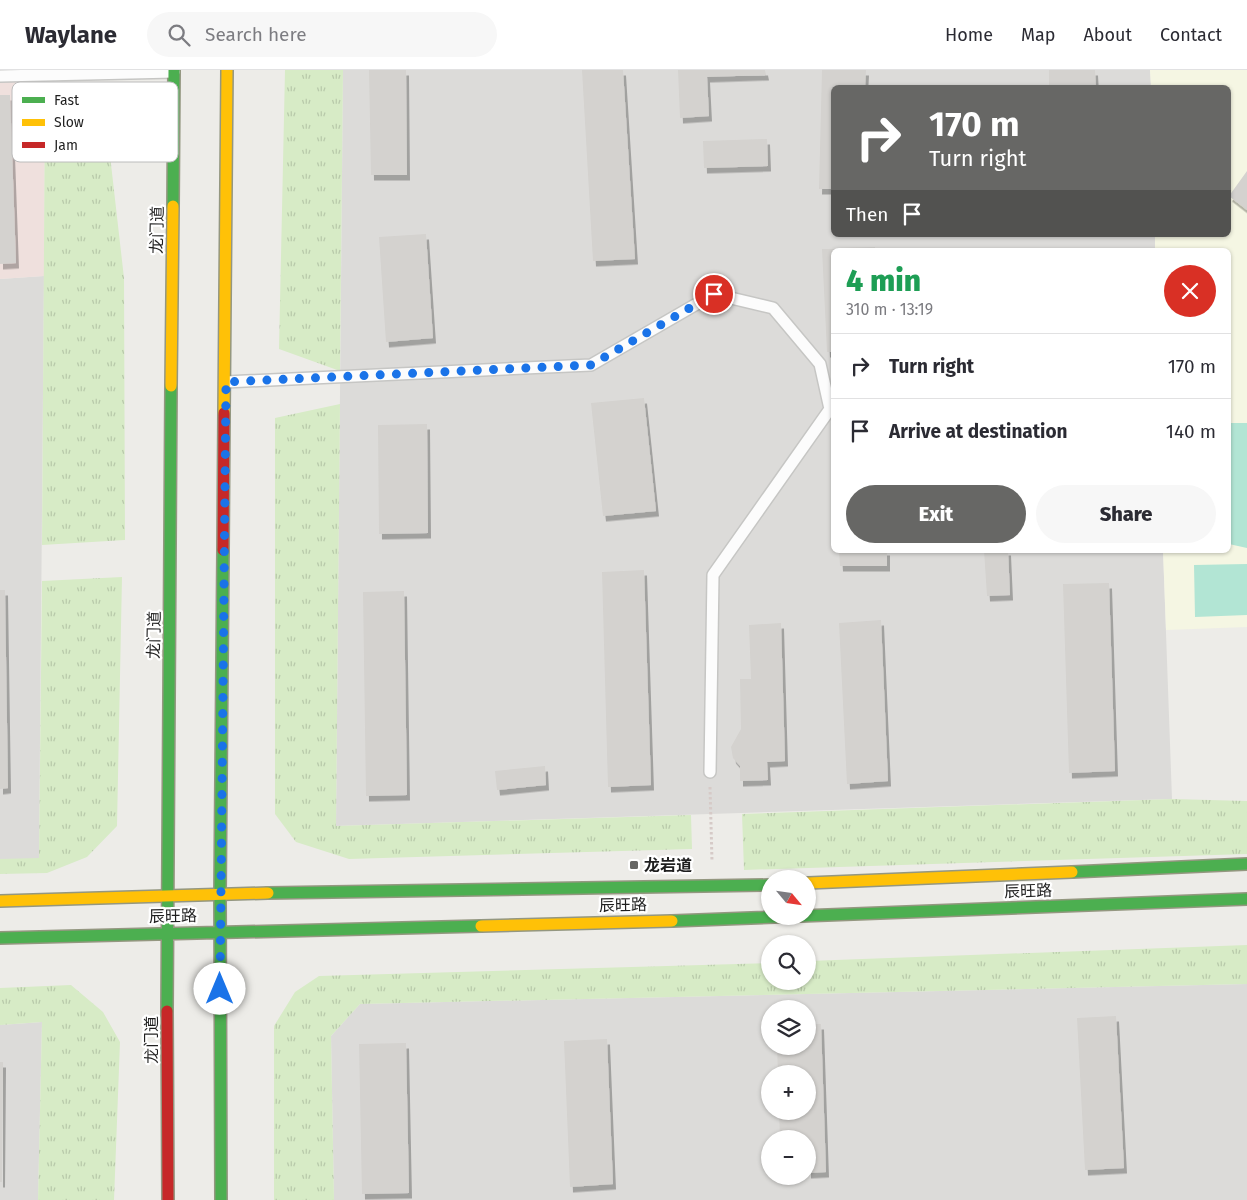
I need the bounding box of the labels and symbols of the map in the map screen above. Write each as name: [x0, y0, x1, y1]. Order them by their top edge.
legend: [12, 82, 178, 162]
text: Fast: [54, 92, 80, 109]
text: Slow: [54, 114, 84, 131]
text: Jam: [54, 137, 78, 154]
street label: 龙门道: [147, 206, 167, 254]
pin: [693, 273, 735, 315]
street label: 龙门道: [144, 611, 164, 659]
place label: 龙岩道: [644, 856, 692, 875]
marker: 龙岩道: [628, 859, 640, 871]
north arrow: [761, 870, 816, 925]
street label: 辰旺路: [1004, 881, 1052, 901]
street label: 辰旺路: [599, 895, 647, 915]
street label: 辰旺路: [149, 906, 197, 926]
position arrow: [193, 962, 245, 1014]
street label: 龙门道: [142, 1016, 161, 1064]

